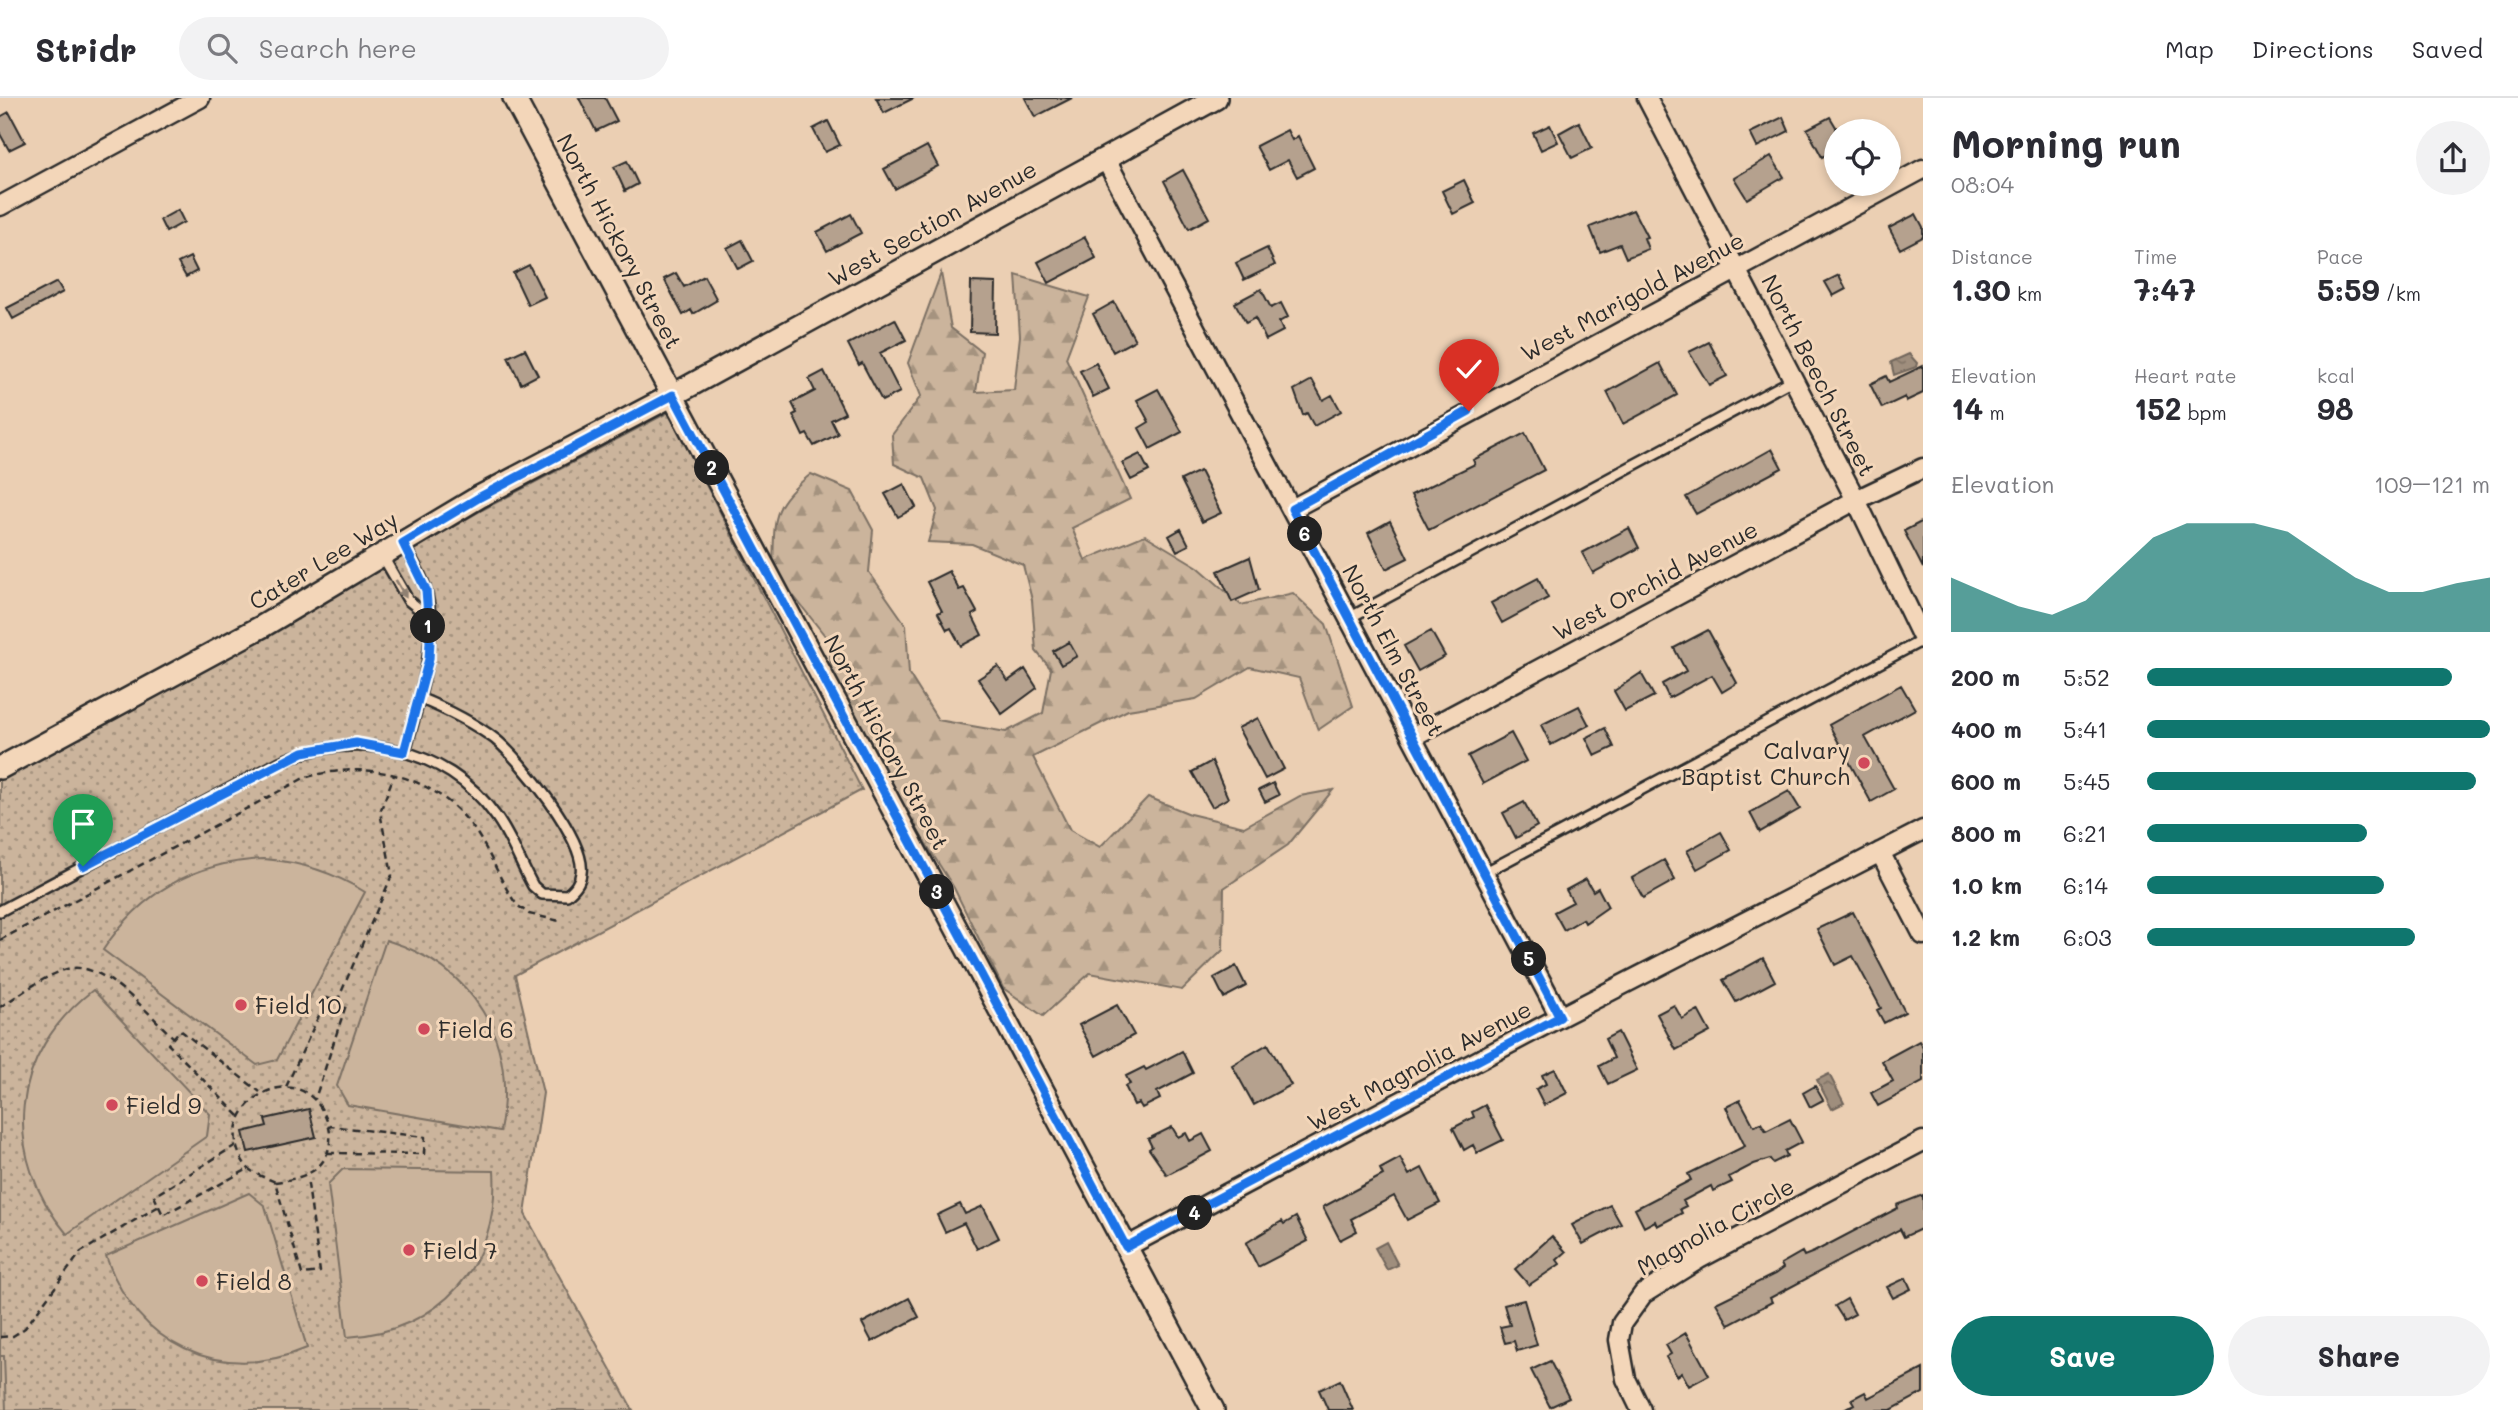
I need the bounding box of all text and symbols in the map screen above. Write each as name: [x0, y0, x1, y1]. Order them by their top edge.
search box: [179, 17, 669, 80]
text: Stridr: [35, 27, 137, 70]
icon: search: [203, 29, 241, 67]
text: Search here: [259, 31, 417, 65]
text: Map: [2165, 33, 2214, 64]
text: Directions: [2252, 33, 2374, 64]
text: Saved: [2412, 33, 2483, 64]
text: Morning run: [1951, 118, 2181, 168]
map controls: [1824, 119, 1901, 196]
button: locate: [1824, 119, 1901, 196]
button: share: [2416, 121, 2490, 195]
street label: North Hickory Street: [551, 128, 689, 354]
street label: West Section Avenue: [822, 153, 1042, 293]
text: 08:04: [1951, 169, 2014, 199]
street label: West Marigold Avenue: [1515, 224, 1749, 368]
text: Distance: [1951, 244, 2033, 269]
text: Time: [2134, 244, 2177, 269]
text: Pace: [2317, 244, 2363, 269]
street label: North Beech Street: [1755, 269, 1883, 481]
text: 1.30: [1951, 269, 2011, 309]
text: 7:47: [2134, 269, 2196, 309]
text: 5:59: [2317, 269, 2380, 309]
text: km: [2011, 281, 2042, 306]
text: /km: [2380, 281, 2421, 306]
pin: [1439, 339, 1499, 411]
icon: check: [1450, 350, 1488, 388]
text: Elevation: [1951, 363, 2036, 388]
text: Heart rate: [2134, 363, 2237, 388]
text: kcal: [2317, 363, 2355, 388]
text: 14: [1951, 388, 1983, 428]
text: 152: [2134, 388, 2182, 428]
text: 98: [2317, 388, 2354, 428]
text: m: [1983, 400, 2005, 425]
text: bpm: [2182, 400, 2227, 425]
pin: 2: [694, 450, 730, 486]
text: 2: [706, 455, 717, 480]
text: Elevation: [1951, 469, 2054, 499]
text: 109–121 m: [2374, 469, 2490, 499]
street label: Cater Lee Way: [243, 504, 403, 616]
street label: West Orchid Avenue: [1547, 513, 1763, 647]
pin: 6: [1288, 516, 1322, 551]
text: 6: [1299, 521, 1310, 546]
street label: North Elm Street: [1336, 559, 1452, 741]
one-way arrow: [395, 579, 408, 598]
pin: 1: [410, 608, 446, 644]
text: 1: [423, 613, 432, 638]
street label: North Hickory Street: [818, 629, 956, 855]
text: 200 m: [1951, 662, 2020, 692]
text: 5:52: [2063, 662, 2110, 692]
text: 400 m: [1951, 714, 2022, 744]
text: 5:41: [2063, 714, 2107, 744]
place label: Calvary Baptist Church: [1681, 735, 1850, 791]
marker: Calvary Baptist Church: [1856, 755, 1872, 771]
text: 600 m: [1951, 766, 2021, 796]
text: 5:45: [2063, 766, 2110, 796]
pin: [53, 794, 113, 866]
icon: arrive: [64, 805, 102, 843]
text: 800 m: [1951, 818, 2021, 848]
text: 6:21: [2063, 818, 2107, 848]
text: 1.0 km: [1951, 870, 2022, 900]
text: 6:14: [2063, 870, 2108, 900]
pin: 3: [920, 874, 954, 910]
text: 3: [931, 879, 942, 904]
text: 1.2 km: [1951, 922, 2020, 952]
text: 6:03: [2063, 922, 2112, 952]
pin: 5: [1512, 942, 1546, 976]
text: 5: [1523, 946, 1534, 971]
place label: Field 10: [255, 990, 341, 1020]
street label: West Magnolia Avenue: [1302, 993, 1536, 1137]
marker: Field 10: [233, 997, 249, 1013]
place label: Field 6: [438, 1014, 514, 1044]
marker: Field 6: [416, 1021, 432, 1037]
place label: Field 9: [126, 1090, 201, 1120]
marker: Field 9: [104, 1097, 120, 1113]
street label: Magnolia Circle: [1631, 1170, 1799, 1282]
pin: 4: [1178, 1196, 1212, 1230]
text: 4: [1188, 1200, 1201, 1225]
place label: Field 7: [423, 1235, 498, 1265]
marker: Field 7: [401, 1242, 417, 1258]
place label: Field 8: [216, 1266, 292, 1296]
marker: Field 8: [194, 1273, 210, 1289]
button: Save: [1951, 1316, 2214, 1396]
button: Share: [2228, 1316, 2490, 1396]

